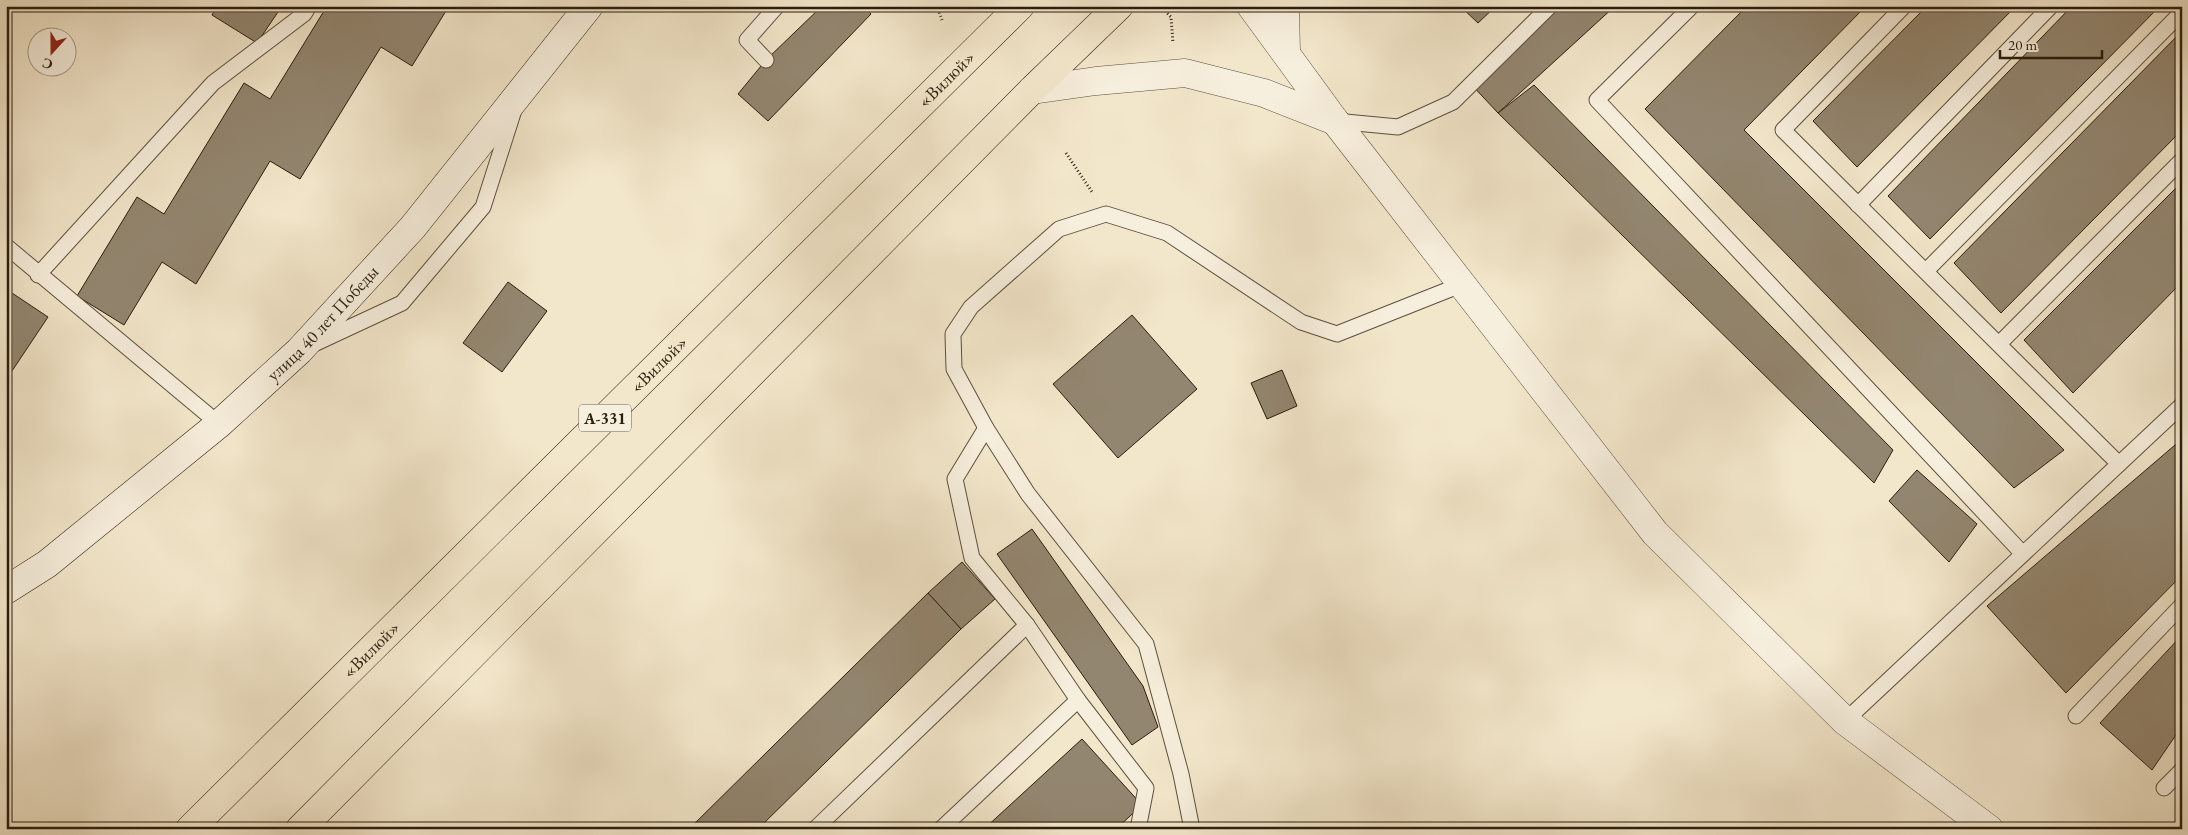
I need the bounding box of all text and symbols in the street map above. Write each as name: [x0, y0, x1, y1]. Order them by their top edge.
north arrow: [28, 28, 78, 78]
scale bar: [2000, 28, 2103, 60]
text: 20 m: [2008, 35, 2037, 54]
street label: «Вилюй»: [912, 45, 979, 112]
text: С: [39, 54, 55, 74]
street label: улица 40 лет Победы: [262, 260, 383, 386]
street label: «Вилюй»: [625, 331, 692, 397]
road number: А-331: [579, 404, 631, 432]
street label: «Вилюй»: [337, 616, 404, 682]

